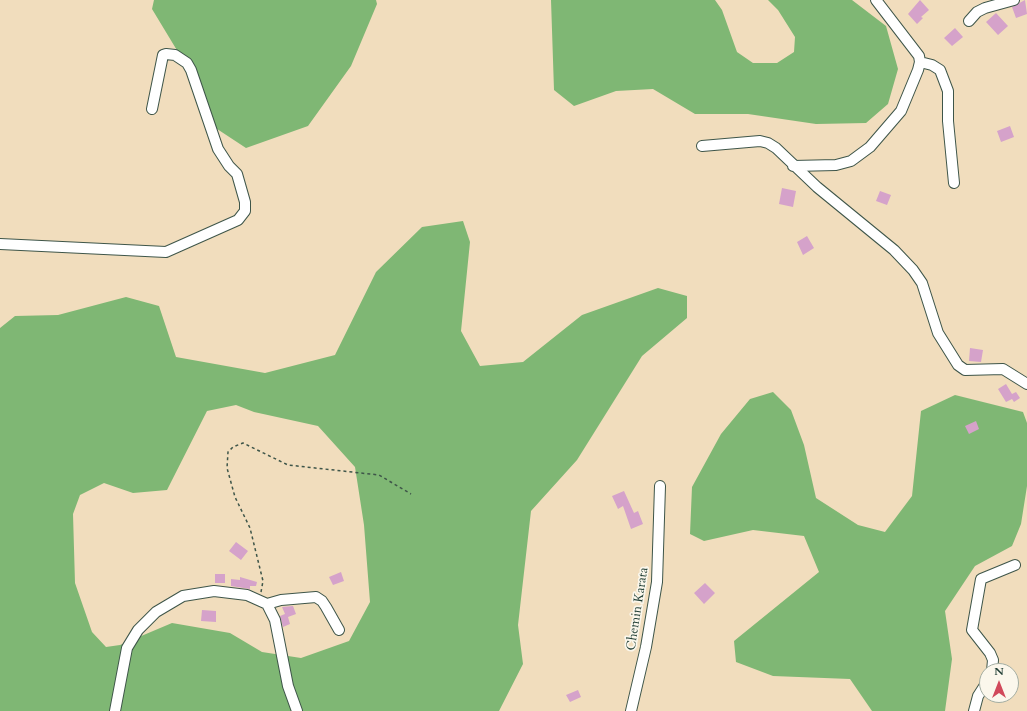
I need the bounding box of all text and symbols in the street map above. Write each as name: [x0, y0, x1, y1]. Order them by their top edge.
street label: Chemin Karata: [624, 566, 652, 652]
north arrow: [979, 663, 1019, 703]
text: N: [994, 664, 1004, 679]

